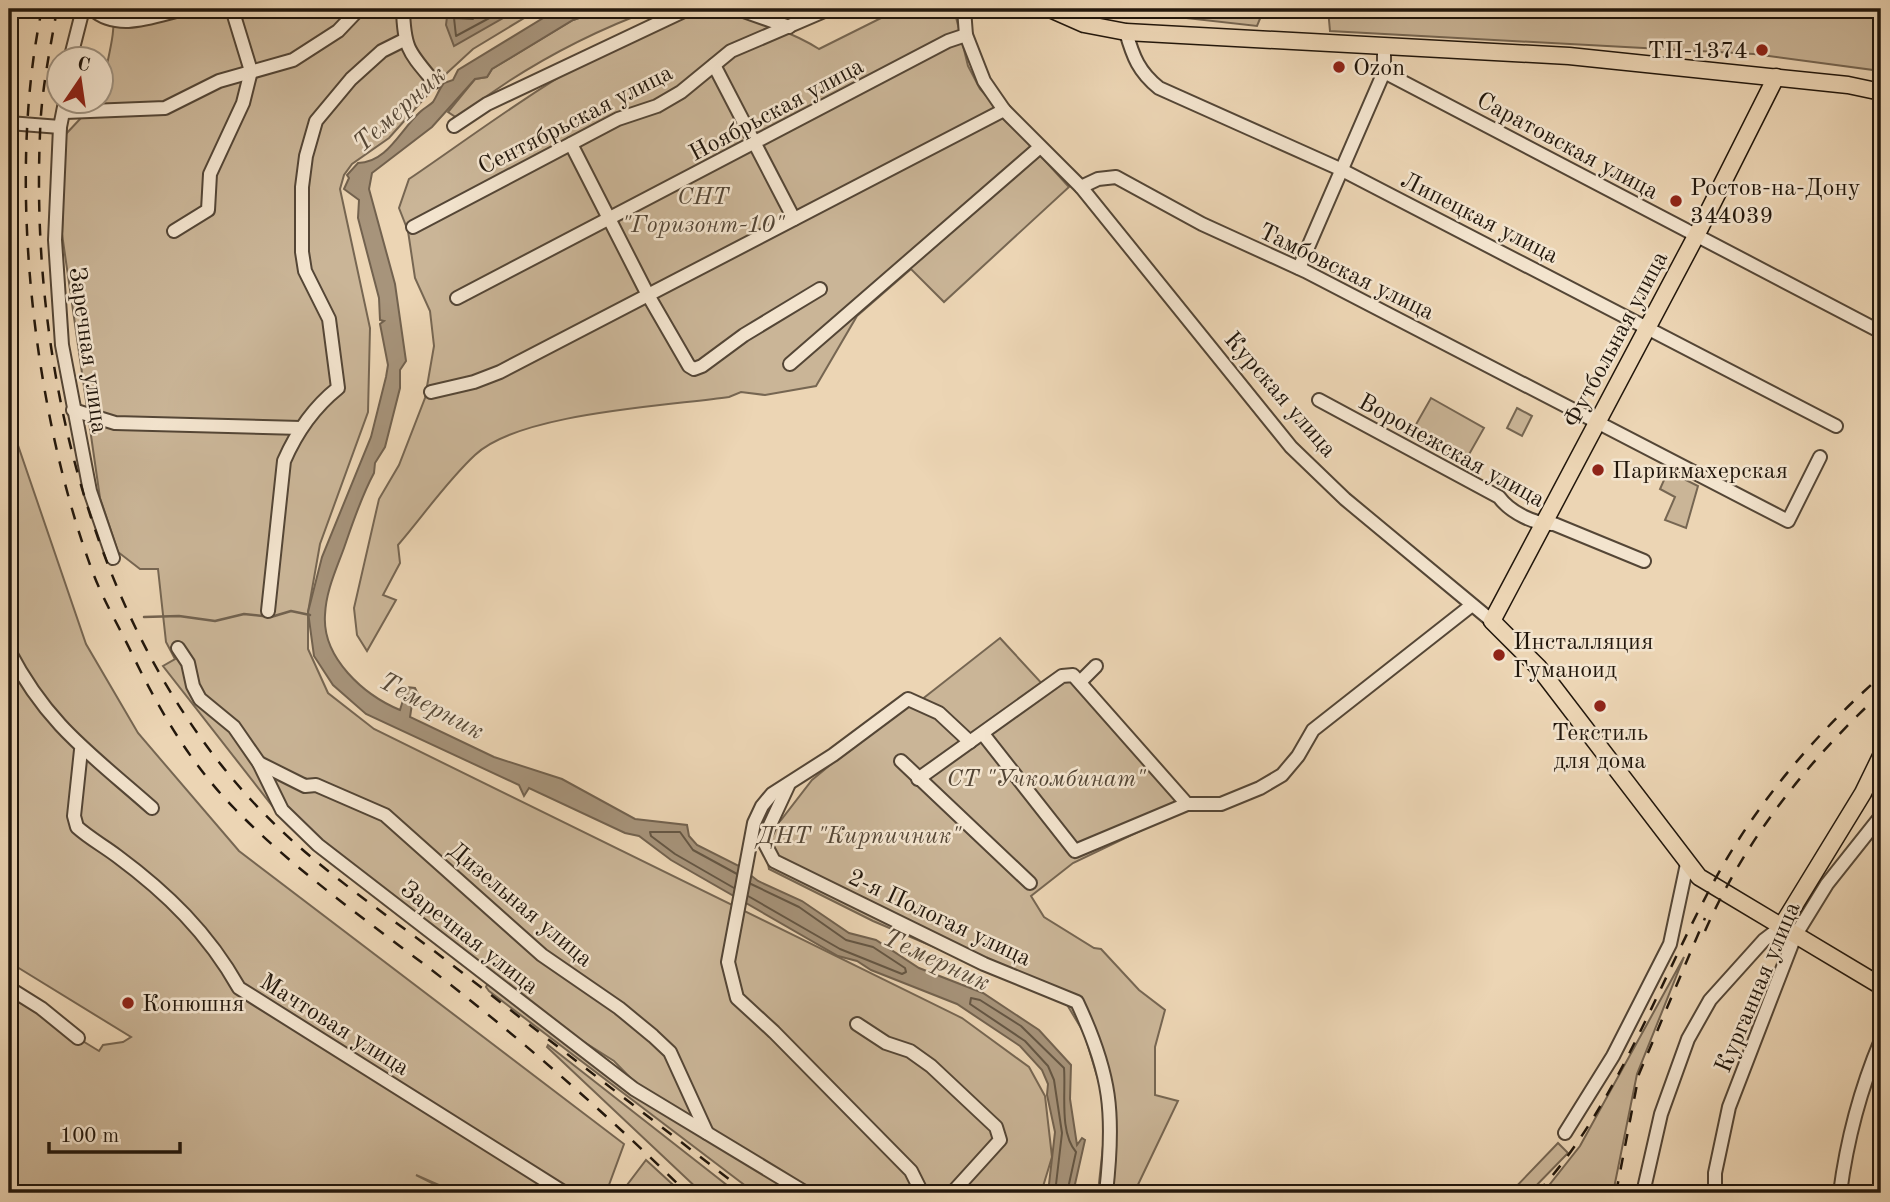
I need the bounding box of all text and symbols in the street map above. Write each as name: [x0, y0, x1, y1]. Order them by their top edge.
place label: ТП-1374: [1647, 40, 1748, 64]
marker: ТП-1374: [1754, 42, 1770, 58]
north arrow: [46, 46, 116, 116]
text: С: [75, 55, 92, 77]
street label: Ноябрьская улица: [686, 55, 868, 167]
place label: Ozon: [1353, 57, 1405, 81]
marker: Ozon: [1331, 59, 1347, 75]
water label: Темерник: [349, 61, 452, 157]
street label: Сентябрьская улица: [475, 61, 677, 180]
street label: Саратовская улица: [1472, 89, 1662, 205]
street label: Липецкая улица: [1396, 169, 1562, 269]
place label: Ростов-на-Дону 344039: [1690, 177, 1861, 229]
park label: СНТ "Горизонт-10": [621, 186, 786, 238]
marker: Ростов-на-Дону 344039: [1668, 193, 1684, 209]
street label: Тамбовская улица: [1255, 220, 1438, 326]
street label: Футбольная улица: [1560, 248, 1673, 432]
street label: Заречная улица: [63, 265, 111, 435]
street label: Курская улица: [1219, 328, 1340, 463]
street label: Воронежская улица: [1354, 391, 1548, 513]
place label: Парикмахерская: [1612, 460, 1788, 484]
marker: Парикмахерская: [1590, 462, 1606, 478]
place label: Инсталляция Гуманоид: [1513, 631, 1654, 683]
marker: Инсталляция Гуманоид: [1491, 647, 1507, 663]
water label: Темерник: [374, 668, 488, 745]
marker: Текстиль для дома: [1592, 698, 1608, 714]
place label: Текстиль для дома: [1552, 722, 1648, 774]
park label: СТ "Учкомбинат": [946, 768, 1147, 792]
park label: ДНТ "Кирпичник": [754, 825, 963, 849]
street label: Дизельная улица: [443, 839, 596, 973]
street label: 2-я Пологая улица: [844, 866, 1035, 972]
street label: Заречная улица: [395, 877, 542, 1000]
street label: Курганная улица: [1712, 899, 1806, 1077]
water label: Темерник: [879, 925, 994, 997]
street label: Мачтовая улица: [255, 970, 413, 1081]
place label: Конюшня: [142, 993, 244, 1017]
marker: Конюшня: [120, 995, 136, 1011]
scale bar: [49, 1111, 180, 1155]
text: 100 m: [60, 1126, 119, 1147]

